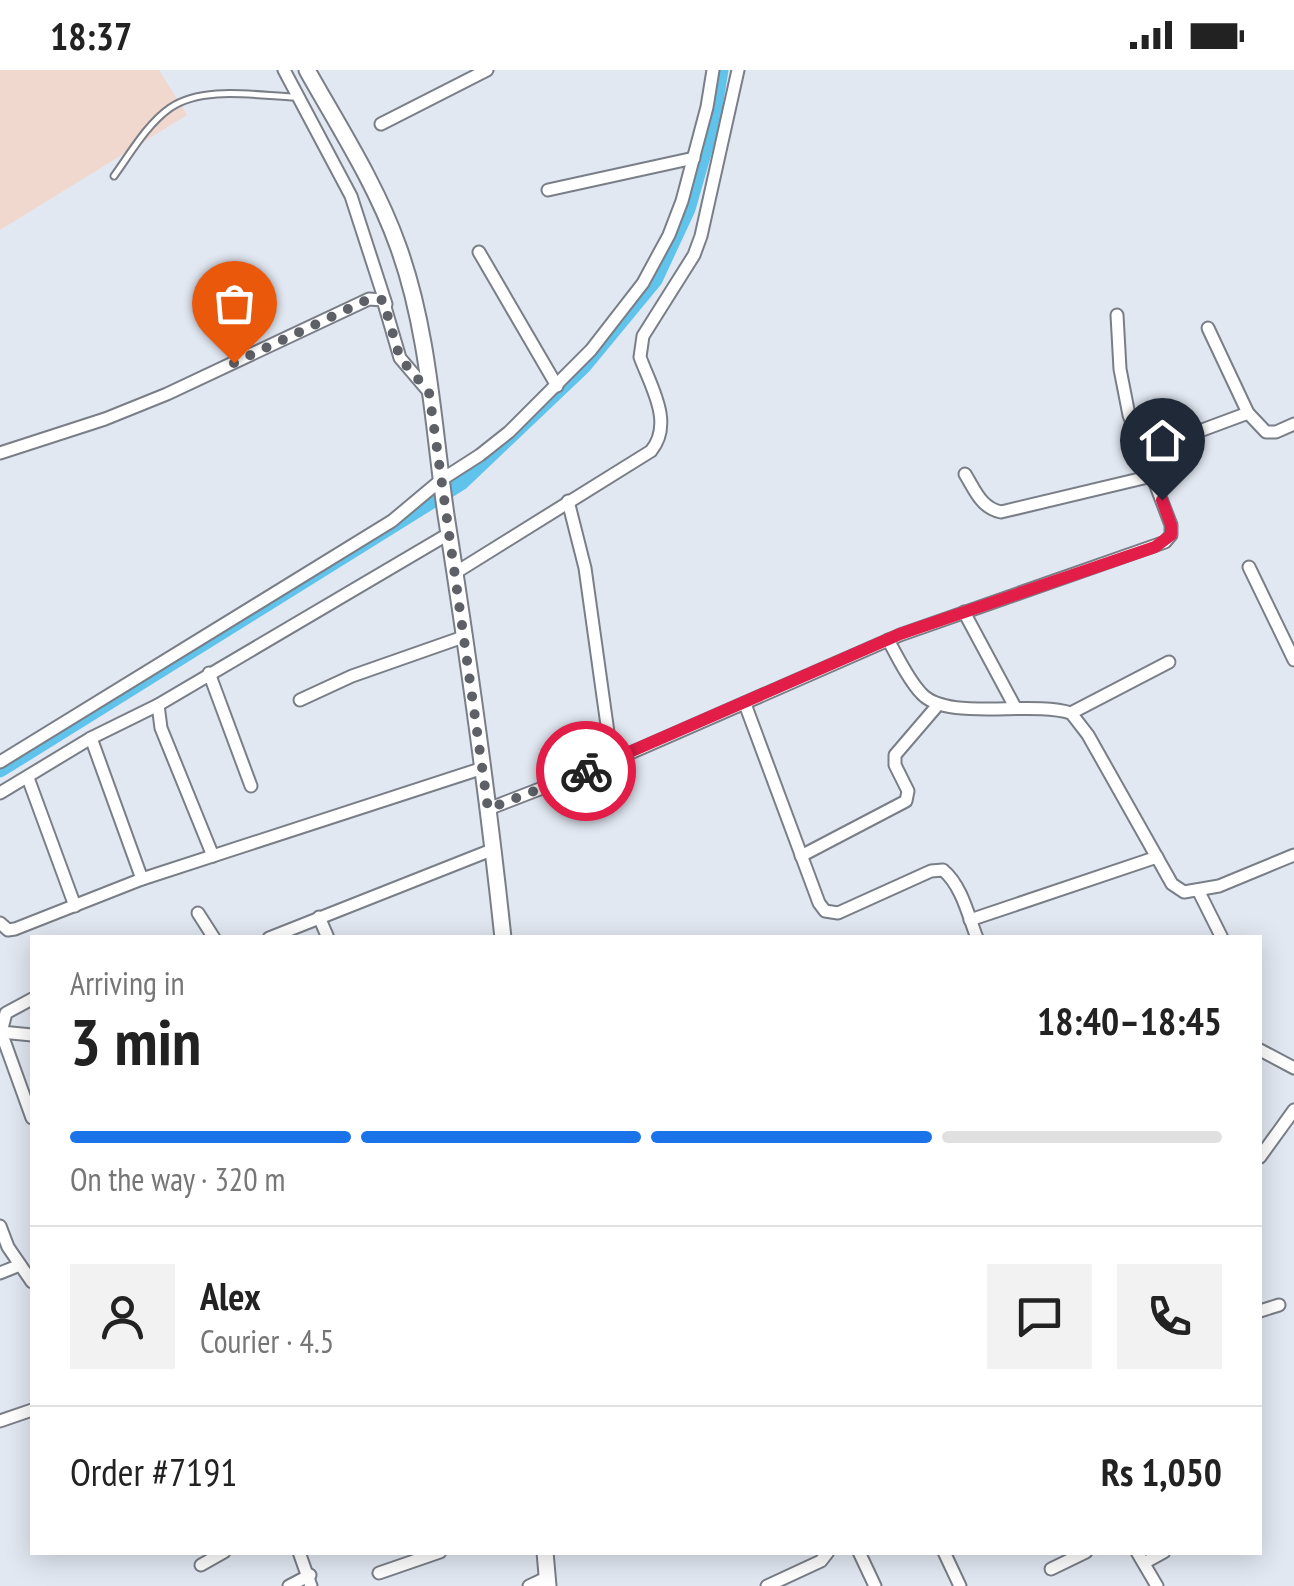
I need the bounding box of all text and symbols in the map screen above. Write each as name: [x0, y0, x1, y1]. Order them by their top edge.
text: 18:37: [50, 11, 132, 60]
pin: [192, 261, 277, 364]
icon: bag: [207, 276, 262, 331]
pin: [1120, 398, 1205, 501]
icon: home: [1135, 413, 1190, 468]
courier: [536, 721, 636, 821]
icon: bike: [559, 744, 614, 799]
text: Arriving in: [70, 962, 185, 1004]
text: 18:40–18:45: [1037, 996, 1222, 1045]
text: 3 min: [70, 999, 201, 1083]
text: On the way · 320 m: [70, 1158, 285, 1200]
button: person: [70, 1264, 175, 1369]
button: chat: [987, 1264, 1092, 1369]
button: phone: [1117, 1264, 1222, 1369]
text: Alex: [200, 1271, 261, 1320]
text: Courier · 4.5: [200, 1320, 334, 1362]
text: Order #7191: [70, 1447, 237, 1496]
text: Rs 1,050: [1101, 1447, 1222, 1496]

